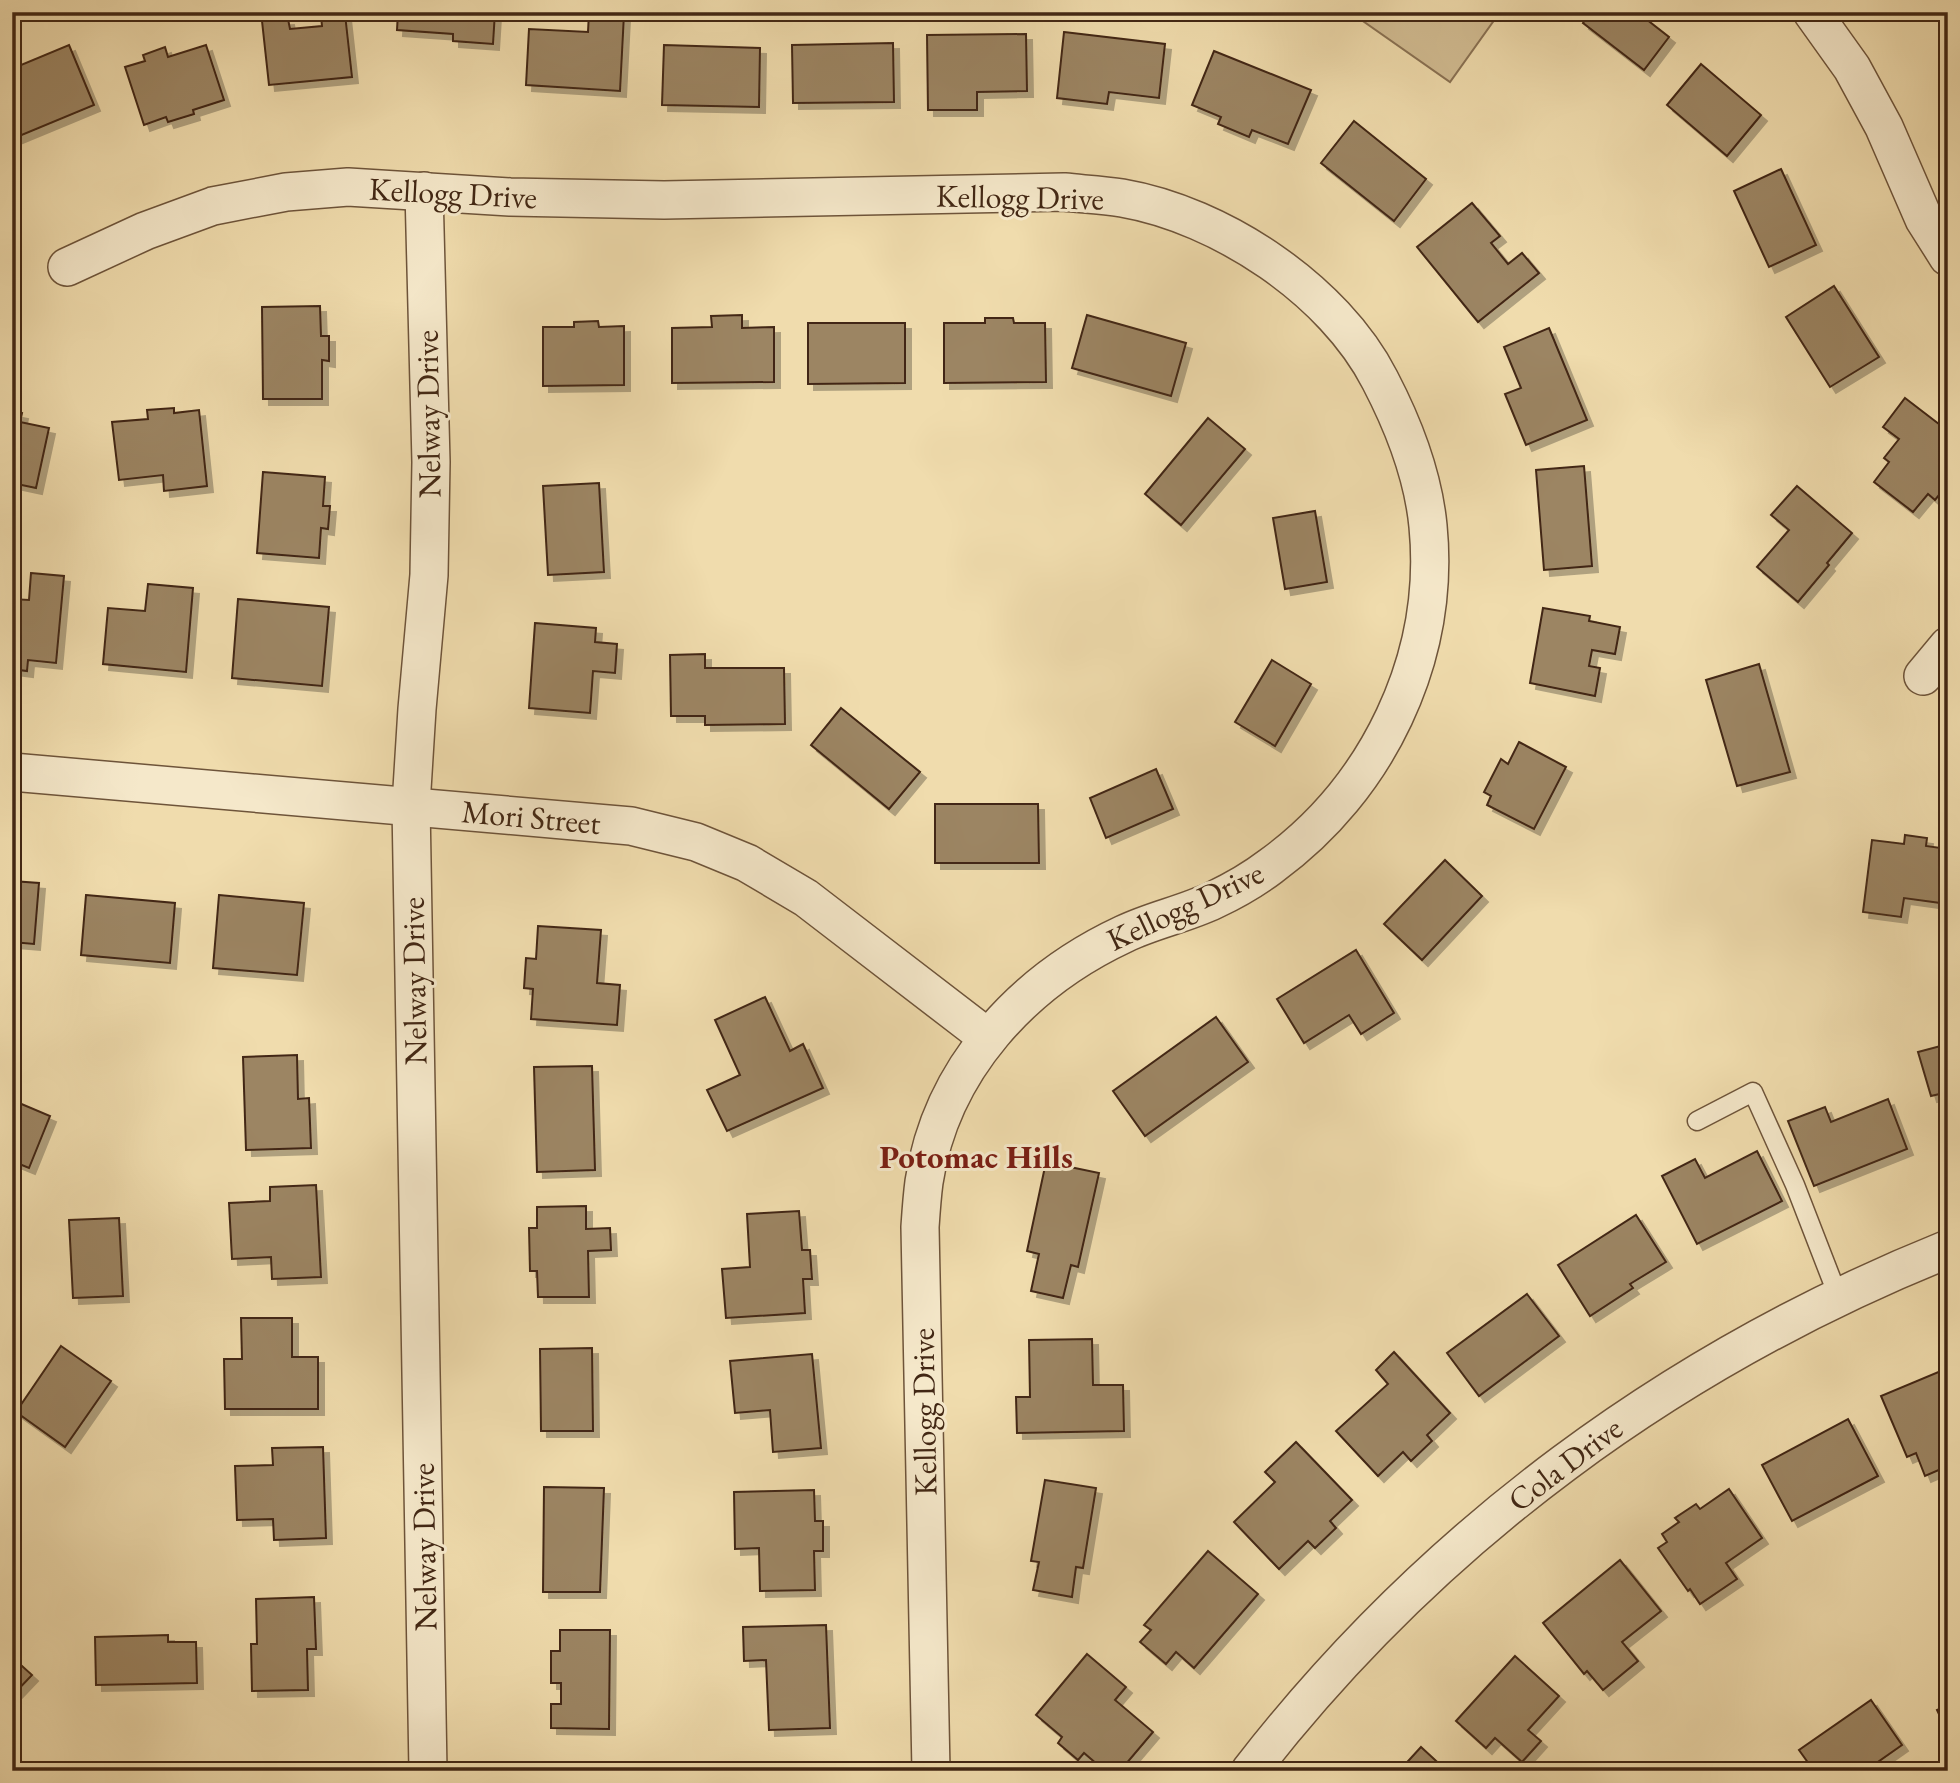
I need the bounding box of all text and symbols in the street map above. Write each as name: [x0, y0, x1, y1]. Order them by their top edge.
street label: Kellogg Drive: [368, 168, 538, 218]
street label: Kellogg Drive: [936, 175, 1104, 219]
street label: Nelway Drive: [406, 330, 450, 498]
street label: Mori Street: [460, 790, 602, 844]
street label: Kellogg Drive: [1100, 851, 1270, 961]
street label: Nelway Drive: [392, 897, 436, 1065]
district label: Potomac Hills: [879, 1135, 1073, 1178]
street label: Kellogg Drive: [902, 1328, 946, 1496]
street label: Cola Drive: [1499, 1407, 1631, 1521]
street label: Nelway Drive: [402, 1463, 446, 1631]

